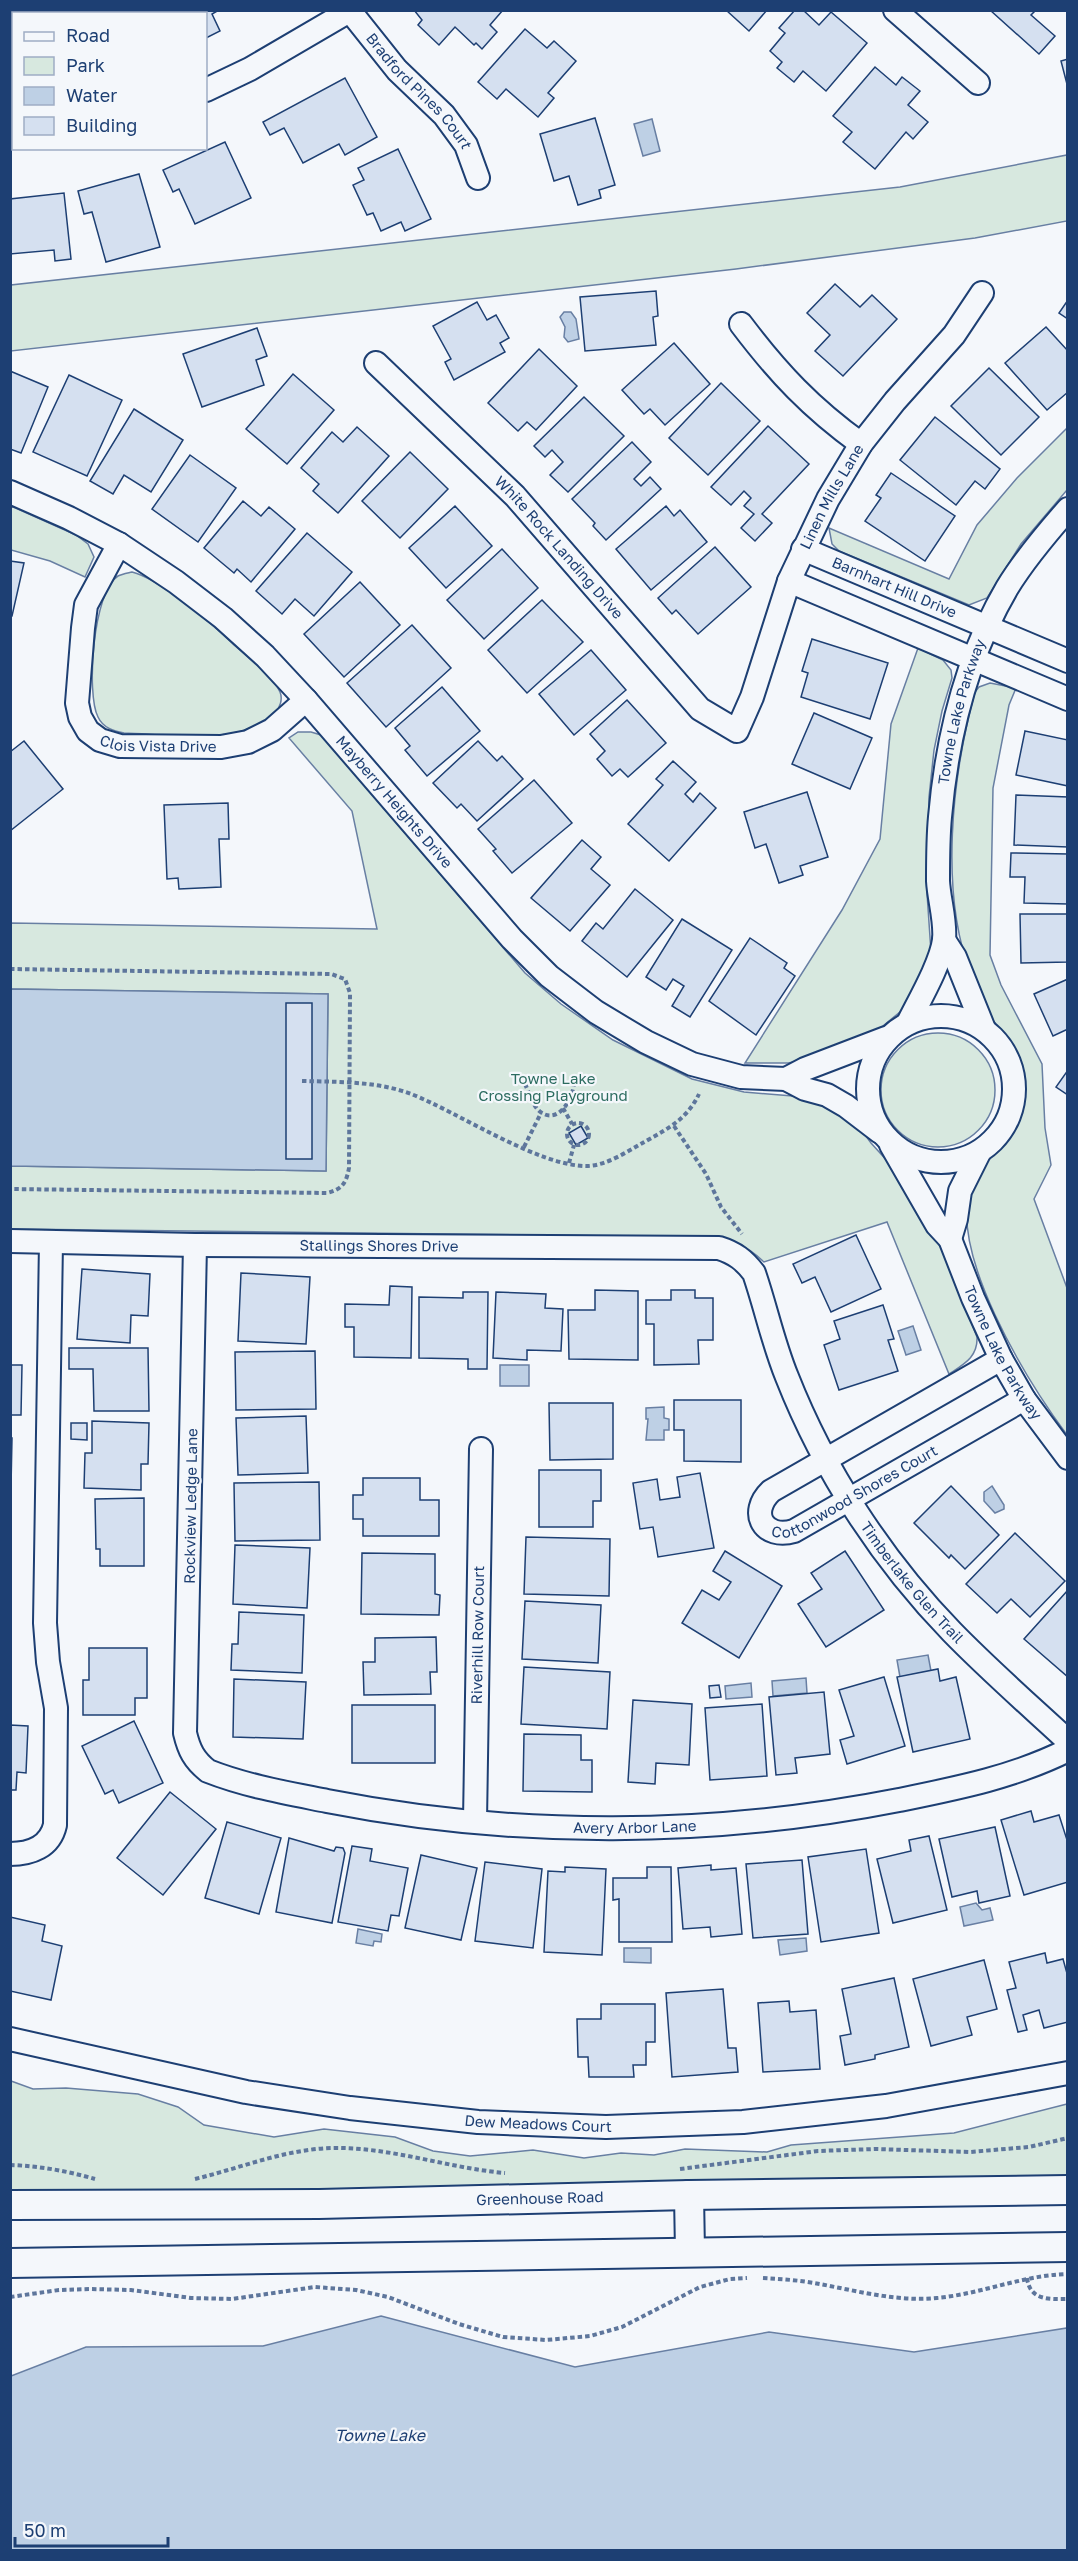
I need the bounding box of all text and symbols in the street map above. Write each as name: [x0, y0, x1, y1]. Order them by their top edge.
legend: [12, 12, 207, 150]
text: Road: [66, 24, 110, 46]
street label: Bradford Pines Court: [363, 29, 477, 151]
text: Park: [66, 54, 105, 76]
text: Water: [66, 84, 117, 106]
text: Building: [66, 114, 137, 136]
street label: Linen Mills Lane: [795, 440, 867, 552]
street label: White Rock Landing Drive: [492, 472, 628, 622]
street label: Barnhart Hill Drive: [830, 552, 960, 621]
street label: Towne Lake Parkway: [934, 636, 989, 785]
street label: Clois Vista Drive: [98, 730, 217, 755]
street label: Mayberry Heights Drive: [333, 731, 457, 872]
park label: Towne Lake Crossing Playground: [478, 1069, 628, 1104]
street label: Stallings Shores Drive: [299, 1236, 459, 1255]
street label: Towne Lake Parkway: [961, 1283, 1047, 1423]
street label: Rockview Ledge Lane: [180, 1428, 200, 1584]
street label: Cottonwood Shores Court: [770, 1441, 940, 1541]
street label: Timberlake Glen Trail: [858, 1518, 968, 1647]
street label: Riverhill Row Court: [467, 1565, 487, 1705]
street label: Avery Arbor Lane: [573, 1816, 697, 1836]
street label: Dew Meadows Court: [464, 2111, 612, 2135]
street label: Greenhouse Road: [476, 2187, 604, 2208]
water label: Towne Lake: [335, 2425, 427, 2445]
scale bar: [15, 2510, 168, 2548]
text: 50 m: [24, 2519, 66, 2541]

